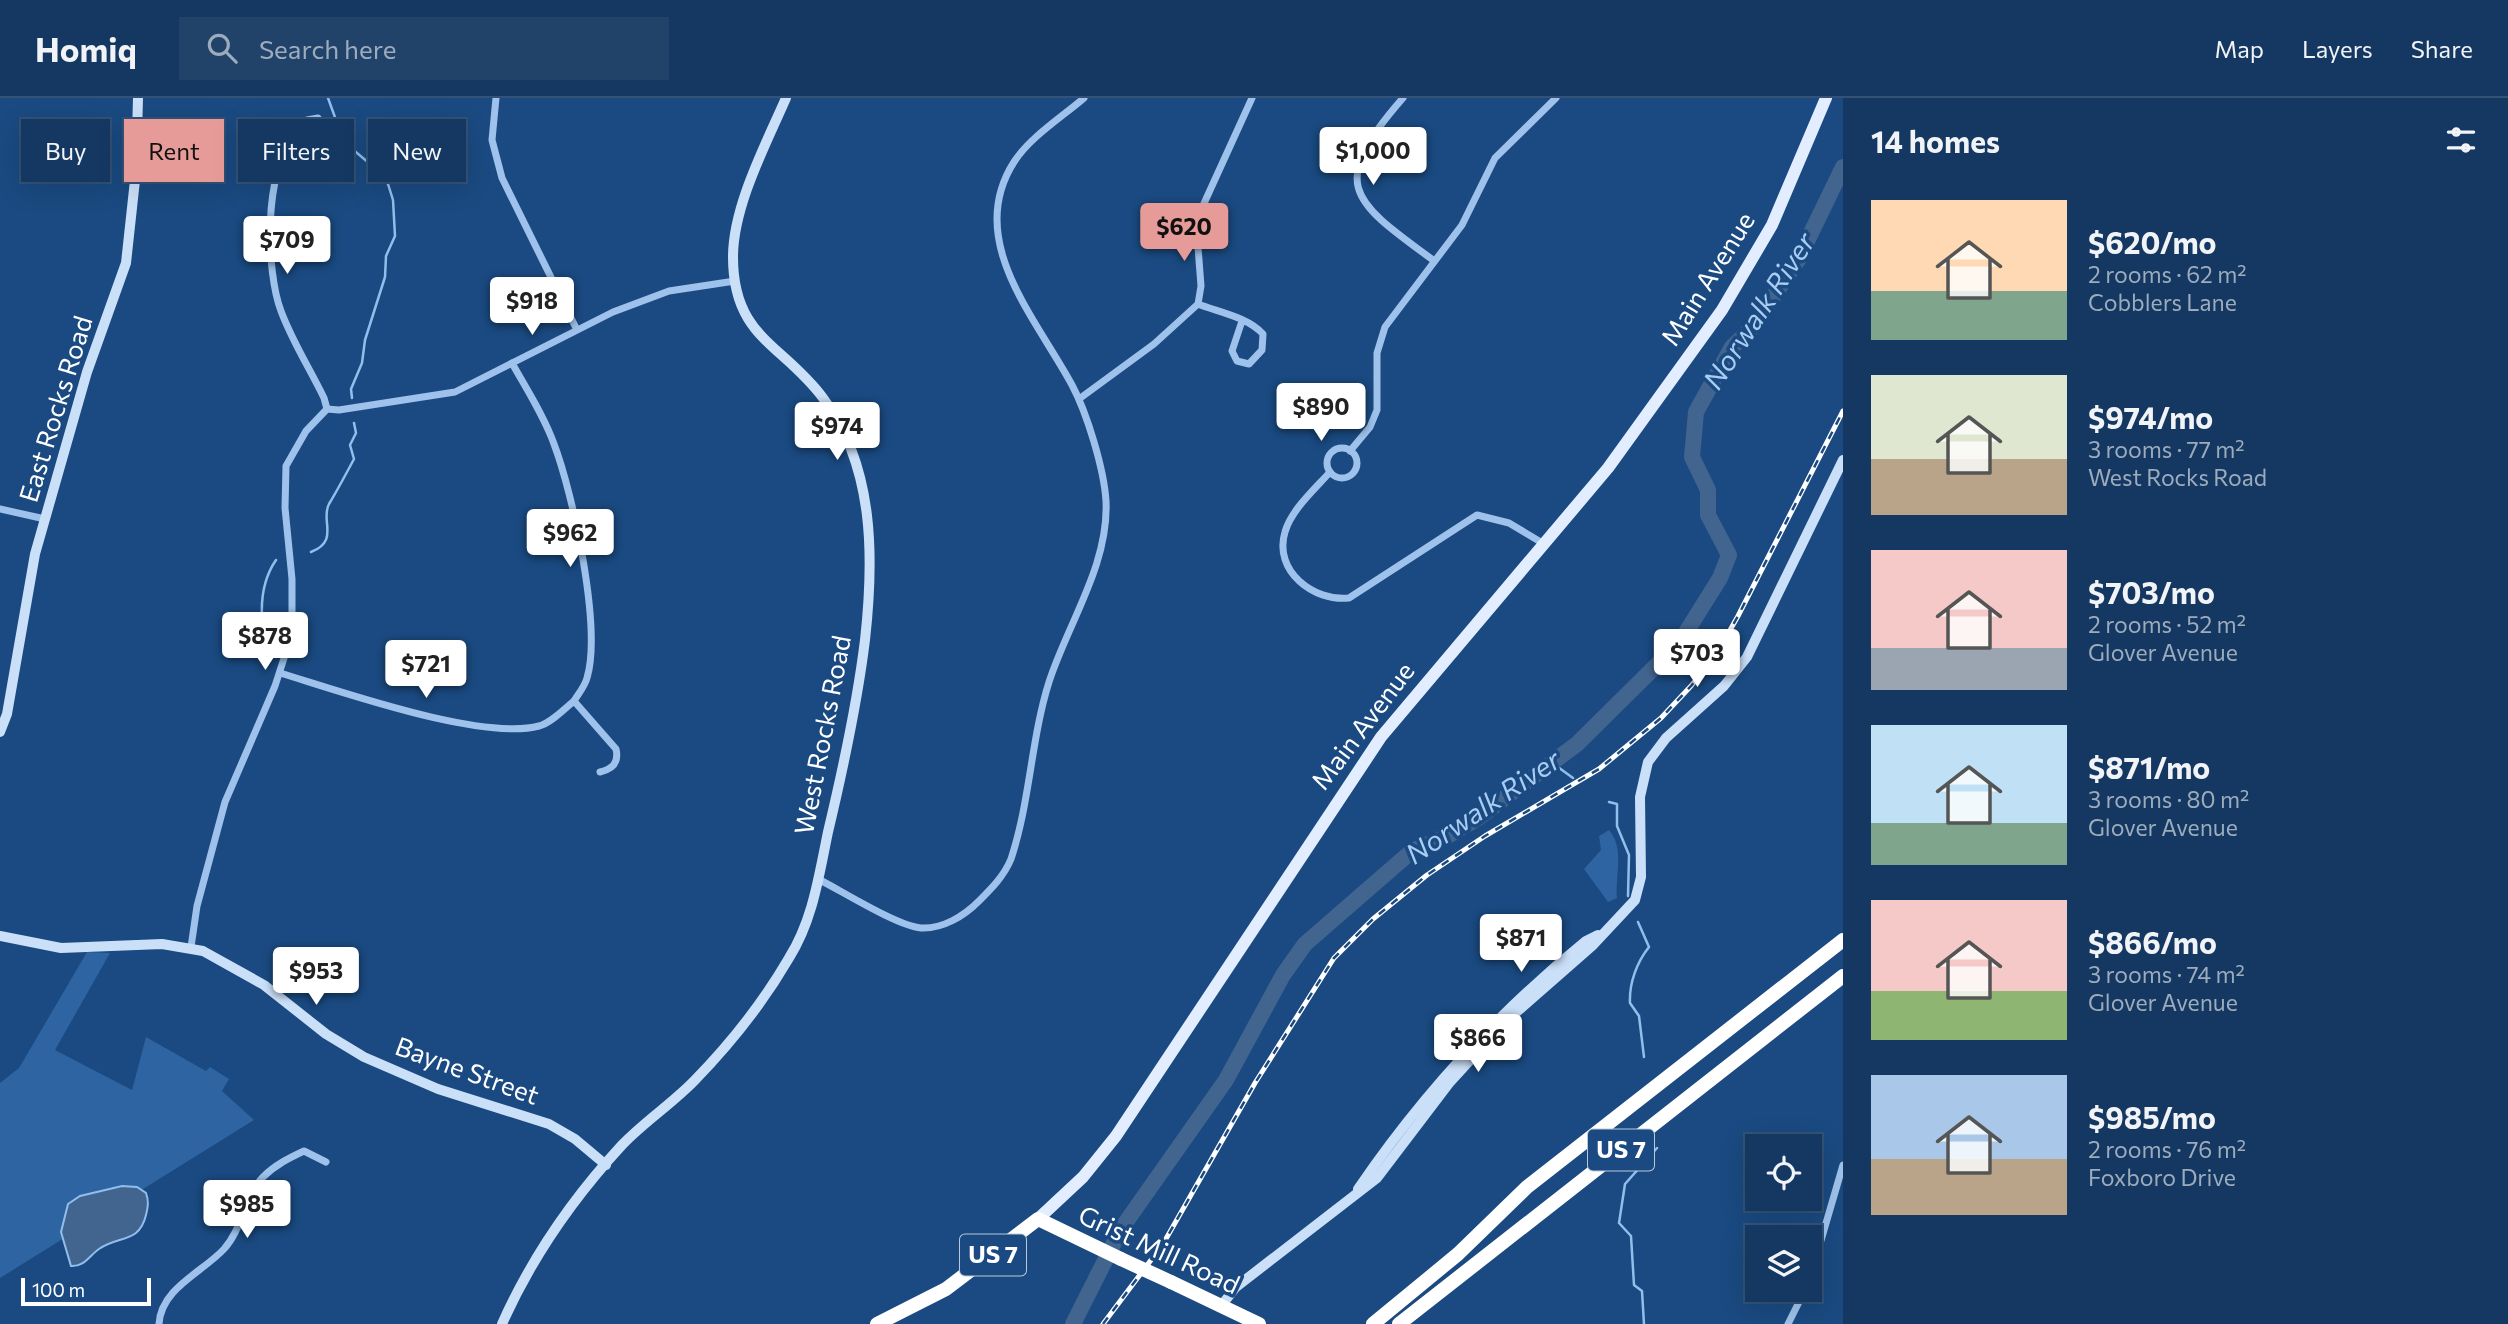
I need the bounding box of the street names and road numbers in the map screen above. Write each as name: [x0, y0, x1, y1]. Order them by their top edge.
street label: Main Avenue: [1653, 206, 1760, 351]
street label: East Rocks Road: [12, 312, 98, 505]
street label: West Rocks Road: [787, 632, 856, 837]
street label: Main Avenue: [1304, 655, 1420, 795]
street label: Bayne Street: [391, 1029, 544, 1110]
road number: US 7: [1588, 1130, 1654, 1170]
street label: Grist Mill Road: [1074, 1198, 1245, 1299]
road number: US 7: [960, 1234, 1026, 1275]

